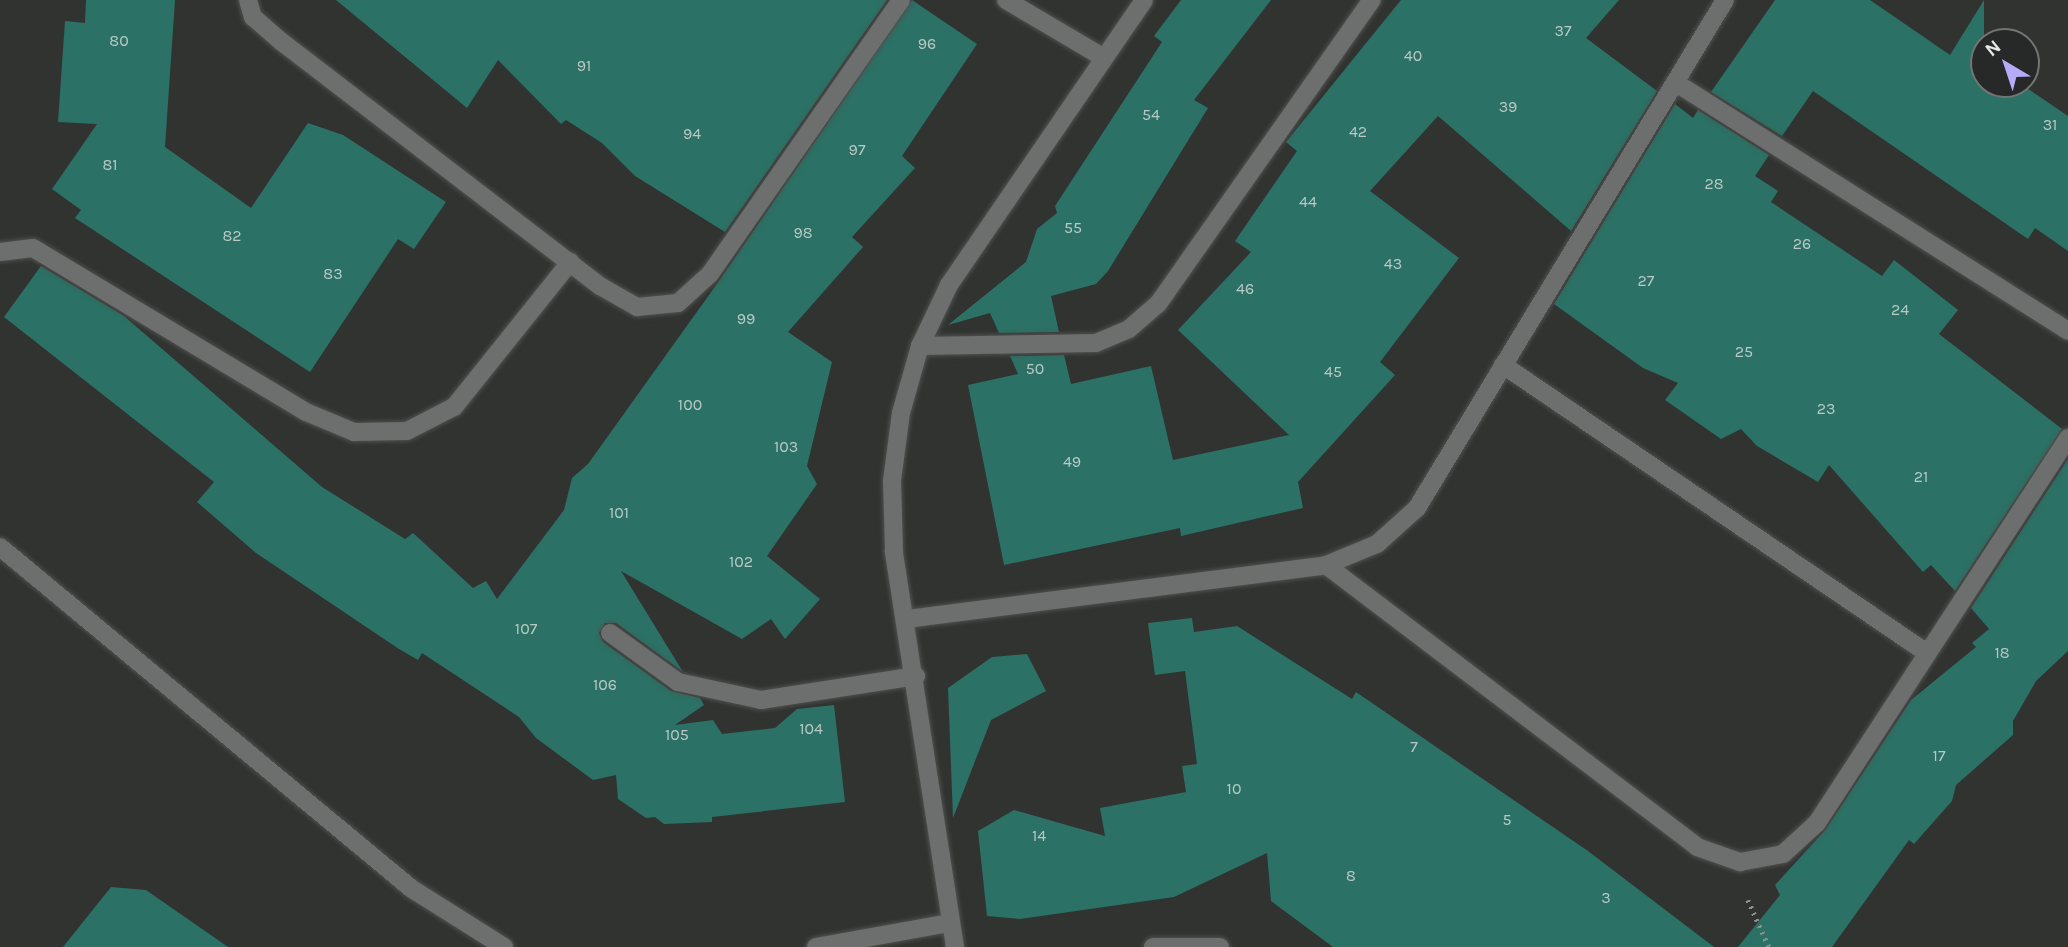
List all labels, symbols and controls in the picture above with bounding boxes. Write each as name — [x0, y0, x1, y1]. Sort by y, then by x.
house number: 37 — [1555, 21, 1571, 41]
north arrow — [1970, 28, 2040, 98]
house number: 80 — [109, 31, 129, 51]
house number: 96 — [918, 34, 936, 54]
text: N — [1981, 35, 2005, 61]
house number: 40 — [1404, 46, 1422, 66]
house number: 91 — [577, 56, 591, 76]
house number: 39 — [1499, 97, 1517, 117]
house number: 54 — [1142, 105, 1160, 125]
house number: 31 — [2043, 115, 2057, 135]
house number: 42 — [1349, 122, 1367, 142]
house number: 94 — [683, 124, 701, 144]
house number: 97 — [849, 140, 865, 160]
house number: 81 — [102, 155, 118, 175]
house number: 28 — [1704, 174, 1724, 194]
house number: 44 — [1299, 192, 1317, 212]
house number: 55 — [1064, 218, 1082, 238]
house number: 98 — [793, 223, 813, 243]
house number: 82 — [222, 226, 242, 246]
house number: 26 — [1793, 234, 1811, 254]
house number: 43 — [1384, 254, 1402, 274]
house number: 83 — [323, 264, 343, 284]
house number: 27 — [1638, 271, 1654, 291]
house number: 46 — [1236, 279, 1254, 299]
house number: 24 — [1891, 300, 1909, 320]
house number: 99 — [737, 309, 755, 329]
house number: 25 — [1735, 342, 1753, 362]
house number: 50 — [1026, 359, 1044, 379]
house number: 45 — [1324, 362, 1342, 382]
house number: 100 — [678, 395, 702, 415]
house number: 23 — [1817, 399, 1835, 419]
house number: 103 — [774, 437, 798, 457]
house number: 49 — [1063, 452, 1081, 472]
house number: 21 — [1914, 467, 1928, 487]
house number: 101 — [609, 503, 629, 523]
house number: 102 — [729, 552, 753, 572]
house number: 107 — [515, 619, 537, 639]
house number: 18 — [1994, 643, 2010, 663]
house number: 106 — [593, 675, 617, 695]
house number: 104 — [799, 719, 823, 739]
house number: 105 — [665, 725, 689, 745]
house number: 7 — [1410, 737, 1418, 757]
house number: 17 — [1933, 746, 1945, 766]
house number: 10 — [1227, 779, 1241, 799]
house number: 5 — [1502, 810, 1512, 830]
house number: 14 — [1032, 826, 1046, 846]
house number: 8 — [1346, 866, 1356, 886]
house number: 3 — [1601, 888, 1611, 908]

